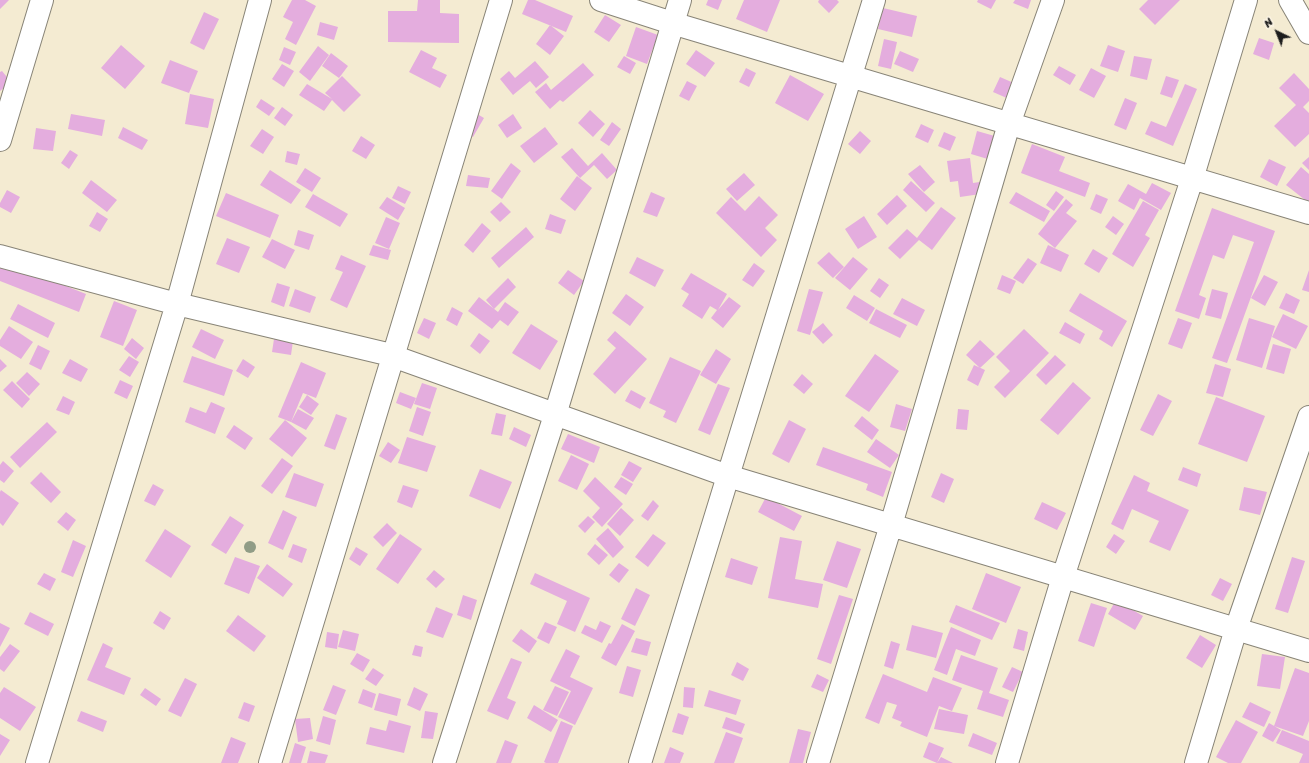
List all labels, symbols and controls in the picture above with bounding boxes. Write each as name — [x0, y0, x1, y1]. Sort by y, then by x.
north arrow — [1257, 12, 1297, 52]
text: N — [1259, 13, 1278, 32]

